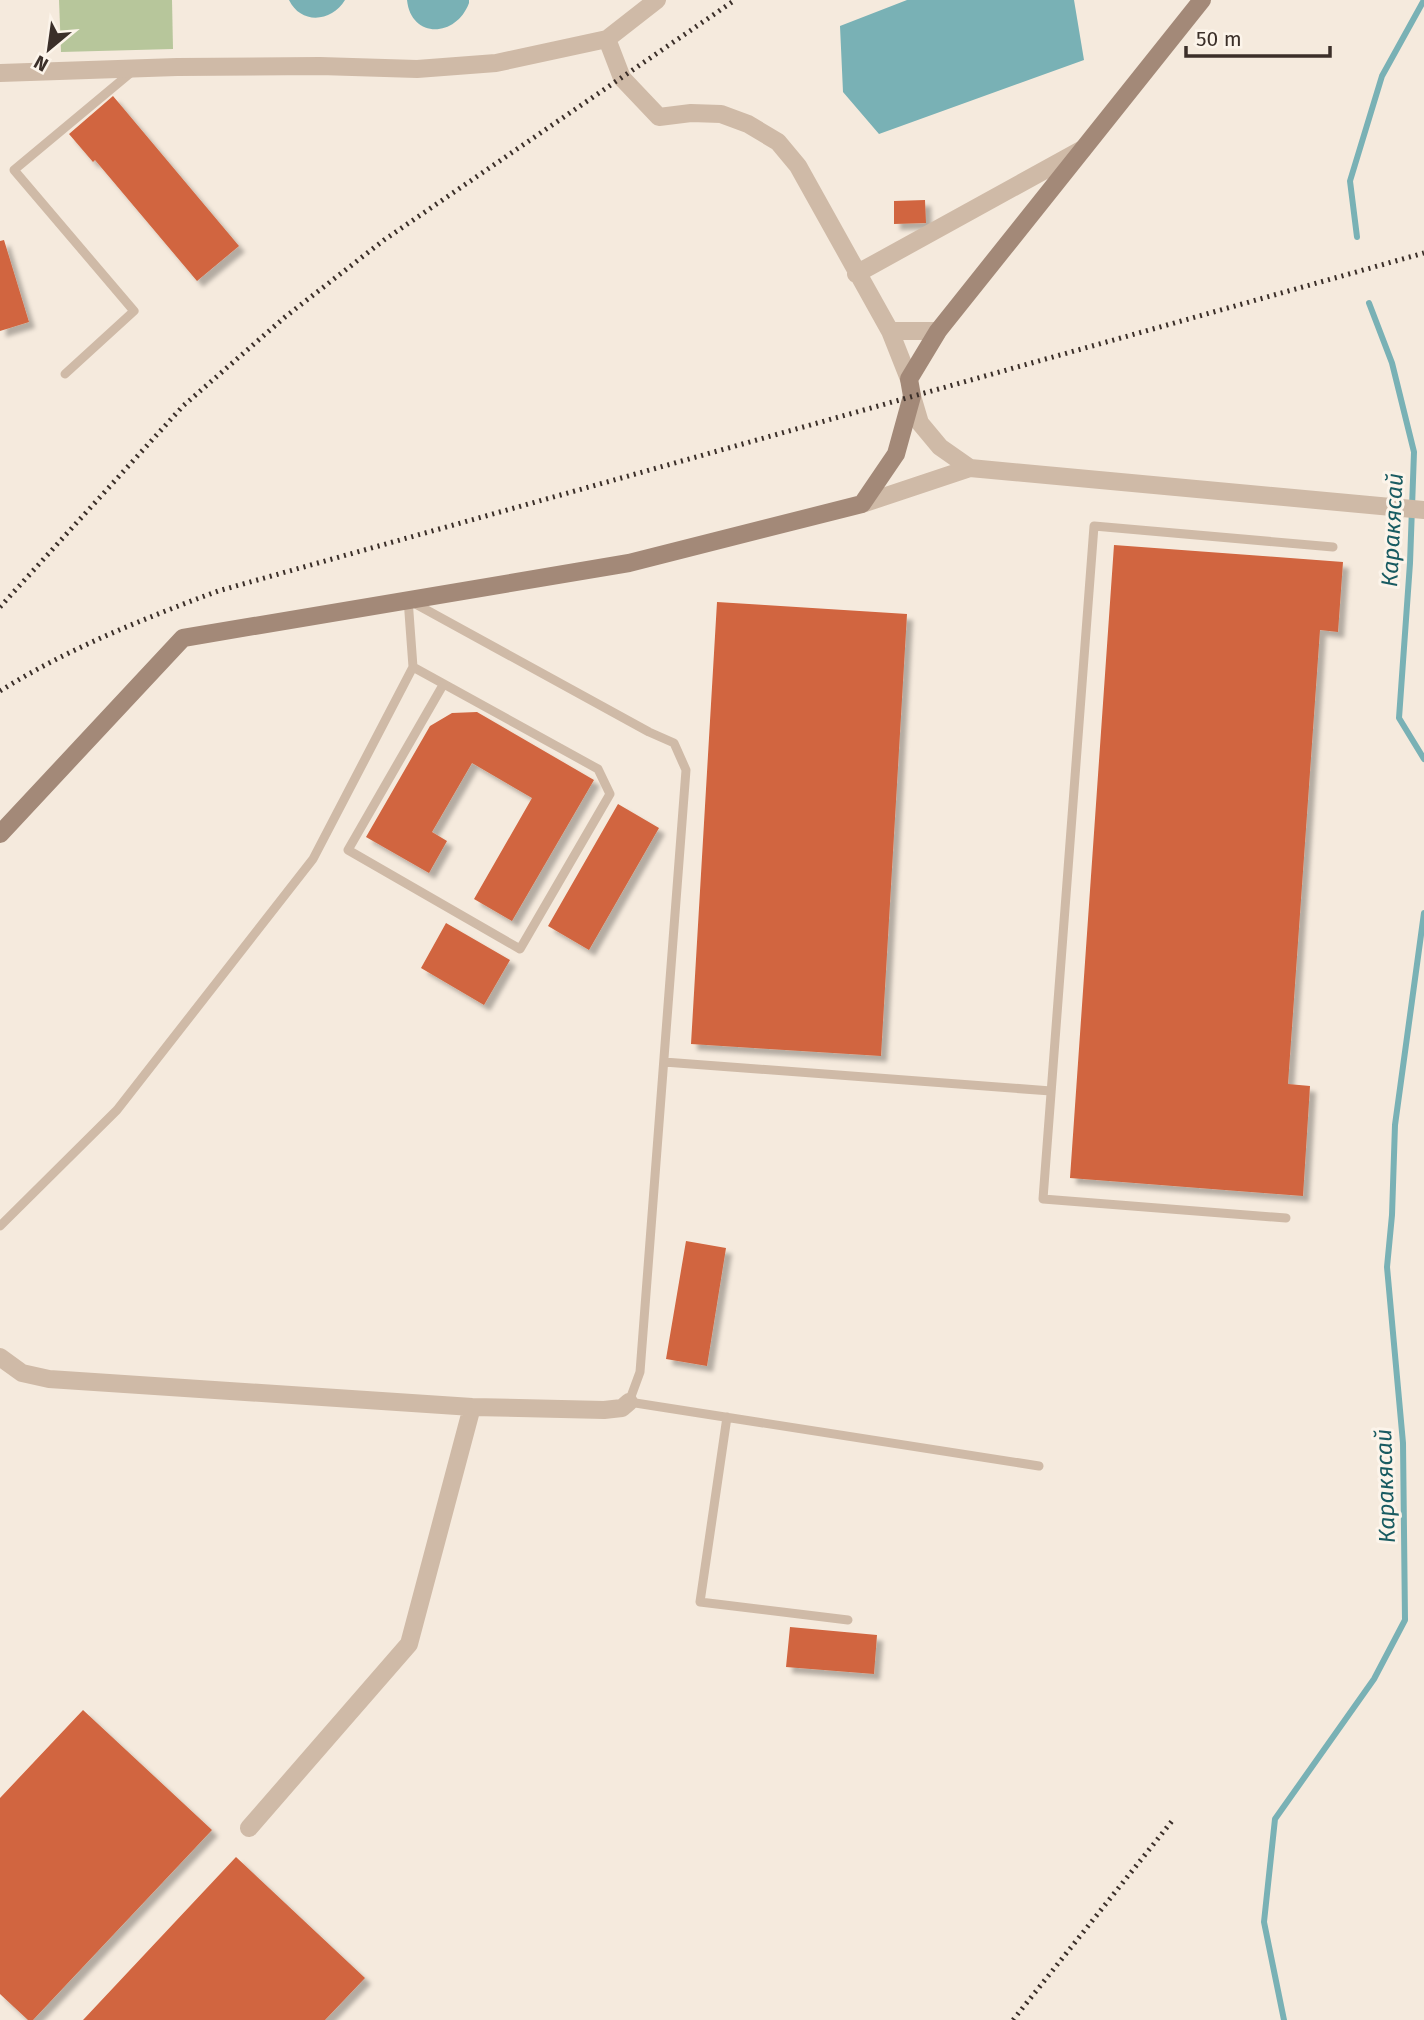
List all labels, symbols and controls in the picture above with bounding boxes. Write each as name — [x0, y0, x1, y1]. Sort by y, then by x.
north arrow — [14, 14, 84, 84]
scale bar — [1186, 14, 1330, 58]
text: 50 m — [1196, 26, 1242, 52]
text: N — [30, 50, 52, 77]
water label: Каракясай — [1375, 472, 1409, 588]
water label: Каракясай — [1369, 1428, 1401, 1544]

